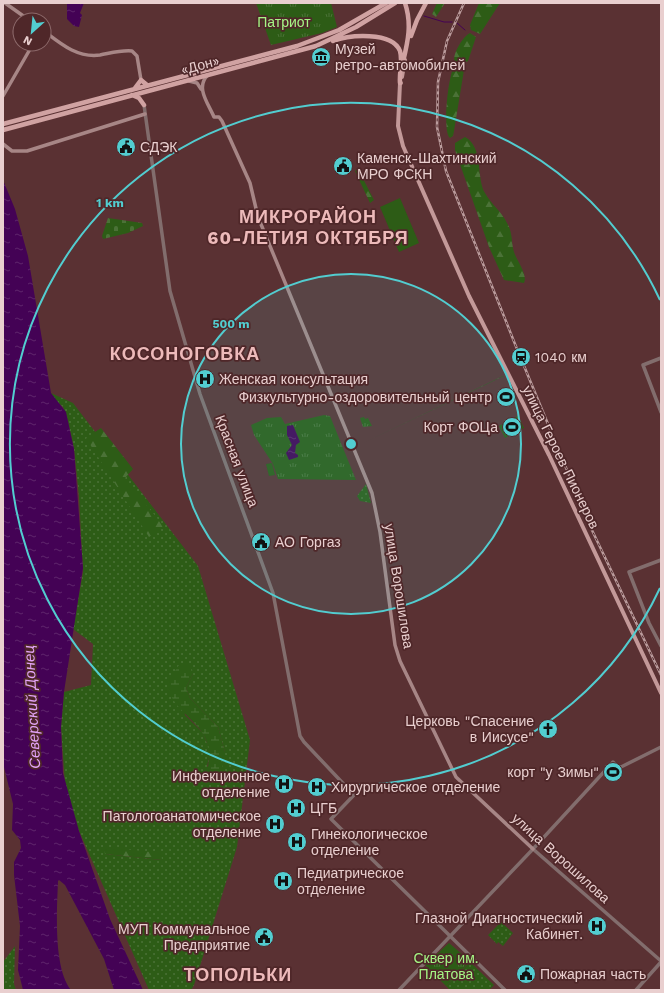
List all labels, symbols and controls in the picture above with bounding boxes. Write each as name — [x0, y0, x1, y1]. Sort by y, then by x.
north arrow — [12, 12, 52, 52]
park label: Патриот — [257, 14, 311, 30]
text: N — [21, 33, 34, 48]
place label: Музей ретро-автомобилей — [335, 41, 465, 73]
museum icon: Музей ретро-автомобилей — [310, 46, 332, 68]
street label: «Дон» — [179, 52, 221, 78]
public building icon: СДЭК — [115, 136, 137, 158]
place label: СДЭК — [140, 139, 178, 155]
place label: Каменск-Шахтинский МРО ФСКН — [357, 150, 497, 182]
public building icon: Каменск-Шахтинский МРО ФСКН — [332, 155, 354, 177]
text: 1 km — [96, 196, 124, 210]
district label: МИКРОРАЙОН 60-ЛЕТИЯ ОКТЯБРЯ — [207, 206, 409, 248]
text: 500 m — [212, 317, 250, 331]
district label: КОСОНОГОВКА — [110, 343, 260, 364]
station icon: 1040 км — [510, 346, 532, 368]
place label: 1040 км — [535, 349, 587, 365]
hospital icon: Женская консультация — [194, 368, 216, 390]
place label: Женская консультация — [219, 371, 368, 387]
street label: улица Героев Пионеров — [519, 383, 603, 531]
sports icon: Физкультурно-оздоровительный центр — [495, 386, 517, 408]
place label: Физкультурно-оздоровительный центр — [238, 389, 492, 405]
street label: Красная улица — [212, 413, 262, 509]
sports icon: Корт ФОЦа — [501, 416, 523, 438]
place label: Корт ФОЦа — [423, 419, 498, 435]
centre of rings — [344, 437, 358, 451]
street label: улица Ворошилова — [381, 522, 417, 650]
public building icon: АО Горгаз — [250, 531, 272, 553]
place label: АО Горгаз — [275, 534, 341, 550]
water label: Северский Донец — [20, 644, 44, 769]
place label: Церковь "Спасение в Иисусе" — [405, 713, 534, 745]
church icon: Церковь "Спасение в Иисусе" — [537, 718, 559, 740]
sports icon: корт "у Зимы" — [602, 761, 624, 783]
place label: корт "у Зимы" — [507, 764, 599, 780]
place label: Инфекционное отделение — [172, 768, 270, 800]
hospital icon: Инфекционное отделение — [273, 773, 295, 795]
hospital icon: Хирургическое отделение — [306, 776, 328, 798]
place label: Хирургическое отделение — [331, 779, 500, 795]
hospital icon: ЦГБ — [285, 797, 307, 819]
place label: ЦГБ — [310, 800, 337, 816]
place label: Патологоанатомическое отделение — [103, 808, 261, 840]
street label: улица Ворошилова — [509, 810, 613, 906]
hospital icon: Патологоанатомическое отделение — [264, 813, 286, 835]
place label: Гинекологическое отделение — [311, 826, 428, 858]
hospital icon: Гинекологическое отделение — [286, 831, 308, 853]
place label: Педиатрическое отделение — [297, 865, 404, 897]
hospital icon: Педиатрическое отделение — [272, 870, 294, 892]
place label: Глазной Диагностический Кабинет. — [415, 910, 583, 942]
hospital icon: Глазной Диагностический Кабинет. — [586, 915, 608, 937]
place label: МУП Коммунальное Предприятие — [118, 921, 250, 953]
public building icon: МУП Коммунальное Предприятие — [253, 926, 275, 948]
park label: Сквер им. Платова — [413, 950, 479, 982]
public building icon: Пожарная часть — [515, 963, 537, 985]
district label: ТОПОЛЬКИ — [184, 964, 292, 985]
place label: Пожарная часть — [540, 966, 646, 982]

